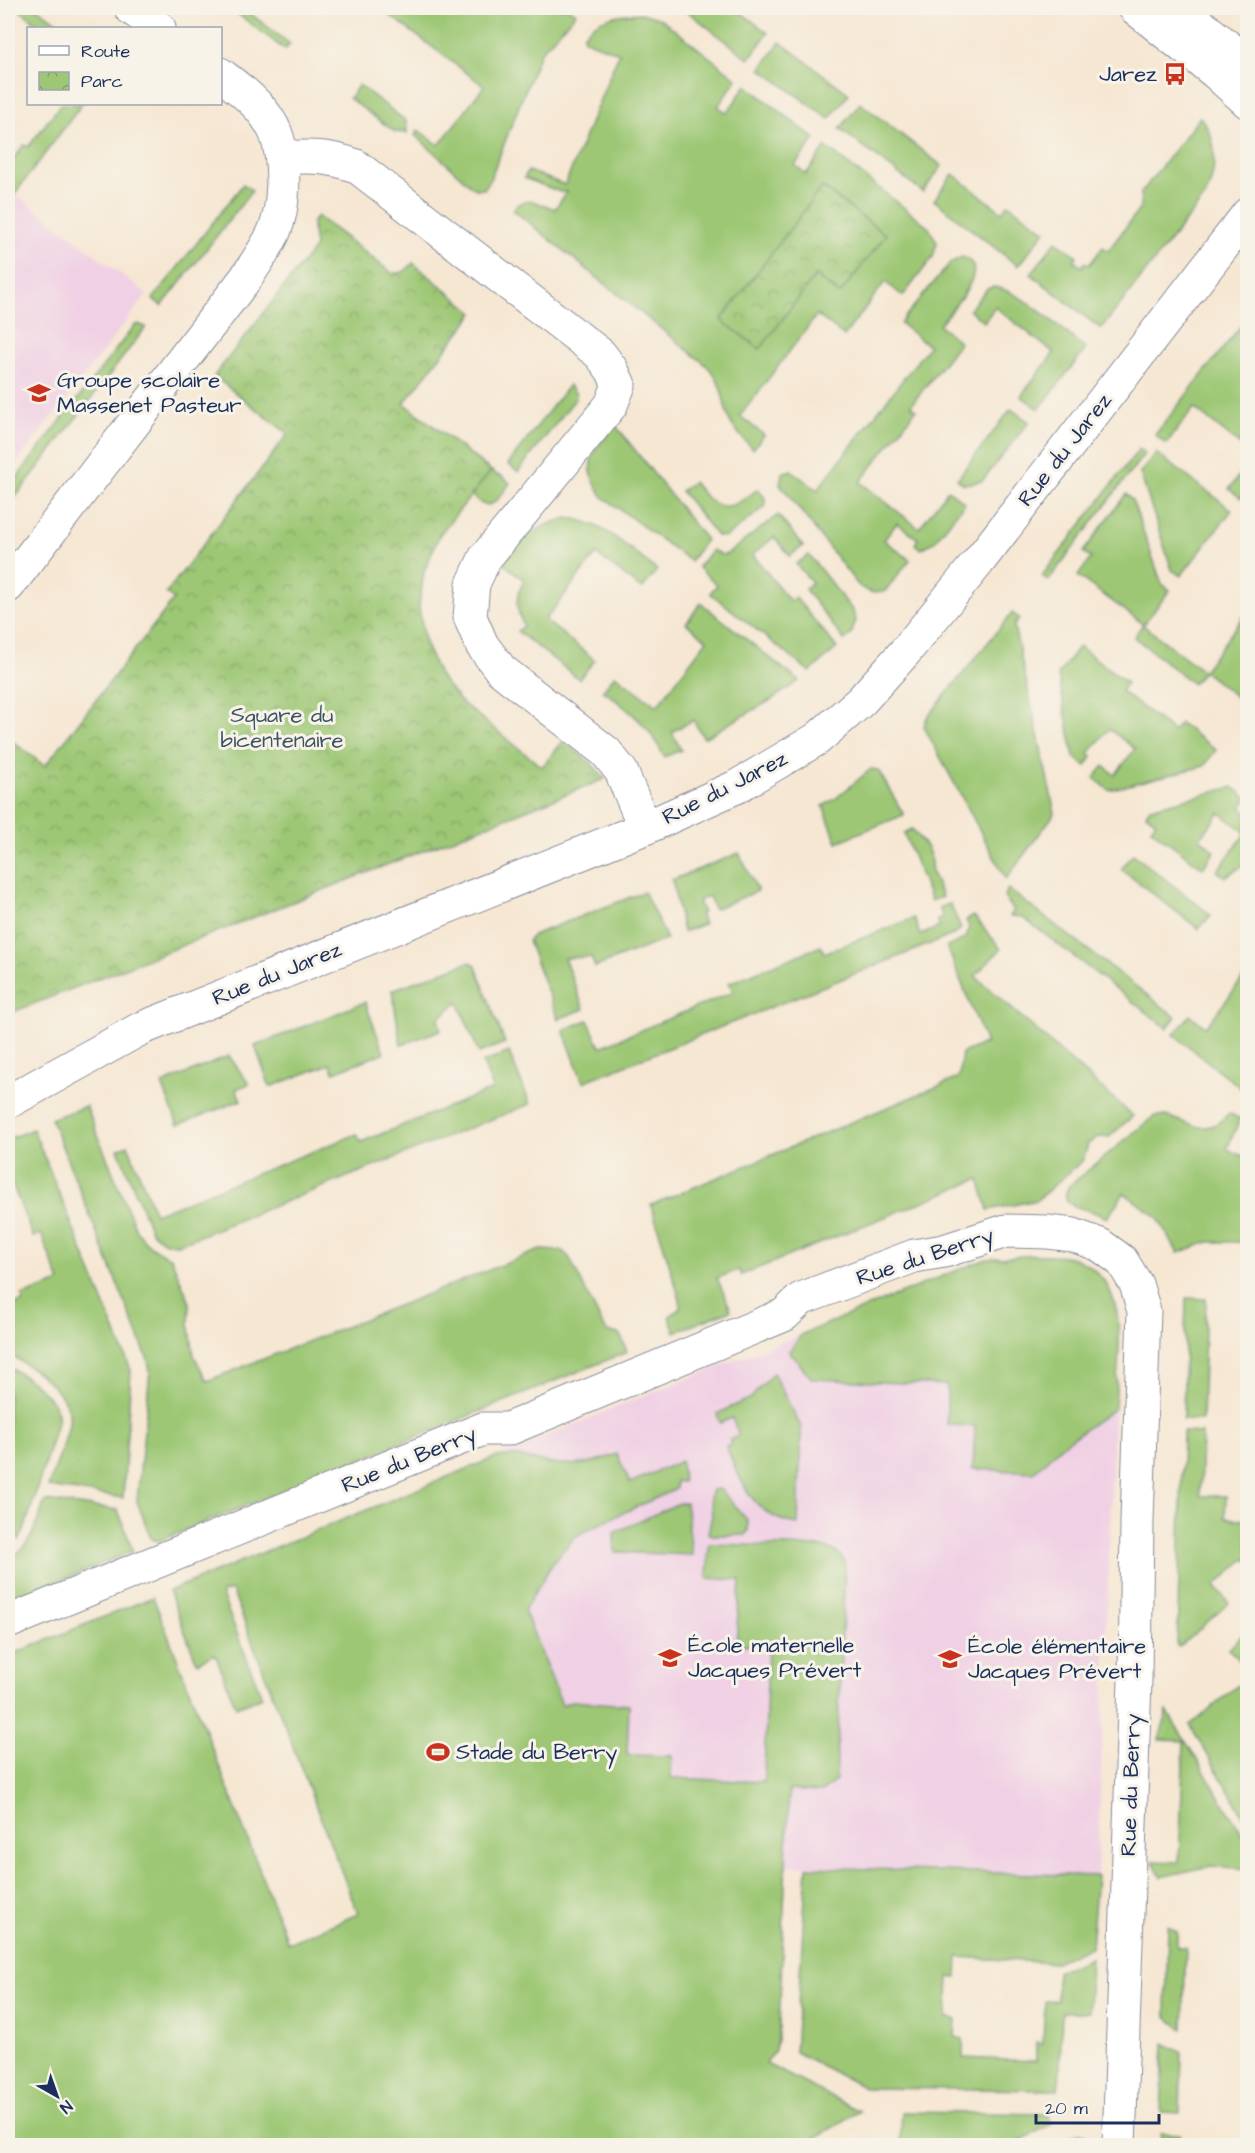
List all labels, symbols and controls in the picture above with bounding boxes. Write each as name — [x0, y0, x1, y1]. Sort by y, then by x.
legend — [27, 27, 222, 105]
text: Route — [81, 39, 130, 64]
place label: Jarez — [1099, 59, 1157, 90]
bus stop icon: Jarez — [1162, 61, 1188, 87]
text: Parc — [81, 69, 123, 94]
place label: Groupe scolaire Massenet Pasteur — [57, 365, 241, 421]
school or university icon: Groupe scolaire Massenet Pasteur — [26, 380, 52, 406]
street label: Rue du Jarez — [1011, 387, 1119, 513]
park label: Square du bicentenaire — [221, 700, 344, 756]
street label: Rue du Jarez — [657, 743, 793, 833]
street label: Rue du Jarez — [208, 934, 346, 1014]
street label: Rue du Berry — [852, 1220, 998, 1295]
street label: Rue du Berry — [337, 1419, 481, 1502]
place label: École maternelle Jacques Prévert — [688, 1630, 862, 1686]
place label: École élémentaire Jacques Prévert — [968, 1631, 1146, 1687]
school or university icon: École maternelle Jacques Prévert — [657, 1645, 683, 1671]
school or university icon: École élémentaire Jacques Prévert — [937, 1646, 963, 1672]
street label: Rue du Berry — [1113, 1713, 1150, 1857]
place label: Stade du Berry — [456, 1737, 617, 1769]
sports icon: Stade du Berry — [425, 1739, 451, 1765]
north arrow — [27, 2066, 87, 2126]
scale bar — [1036, 2087, 1159, 2125]
text: N — [55, 2095, 77, 2118]
text: 20 m — [1045, 2096, 1088, 2121]

